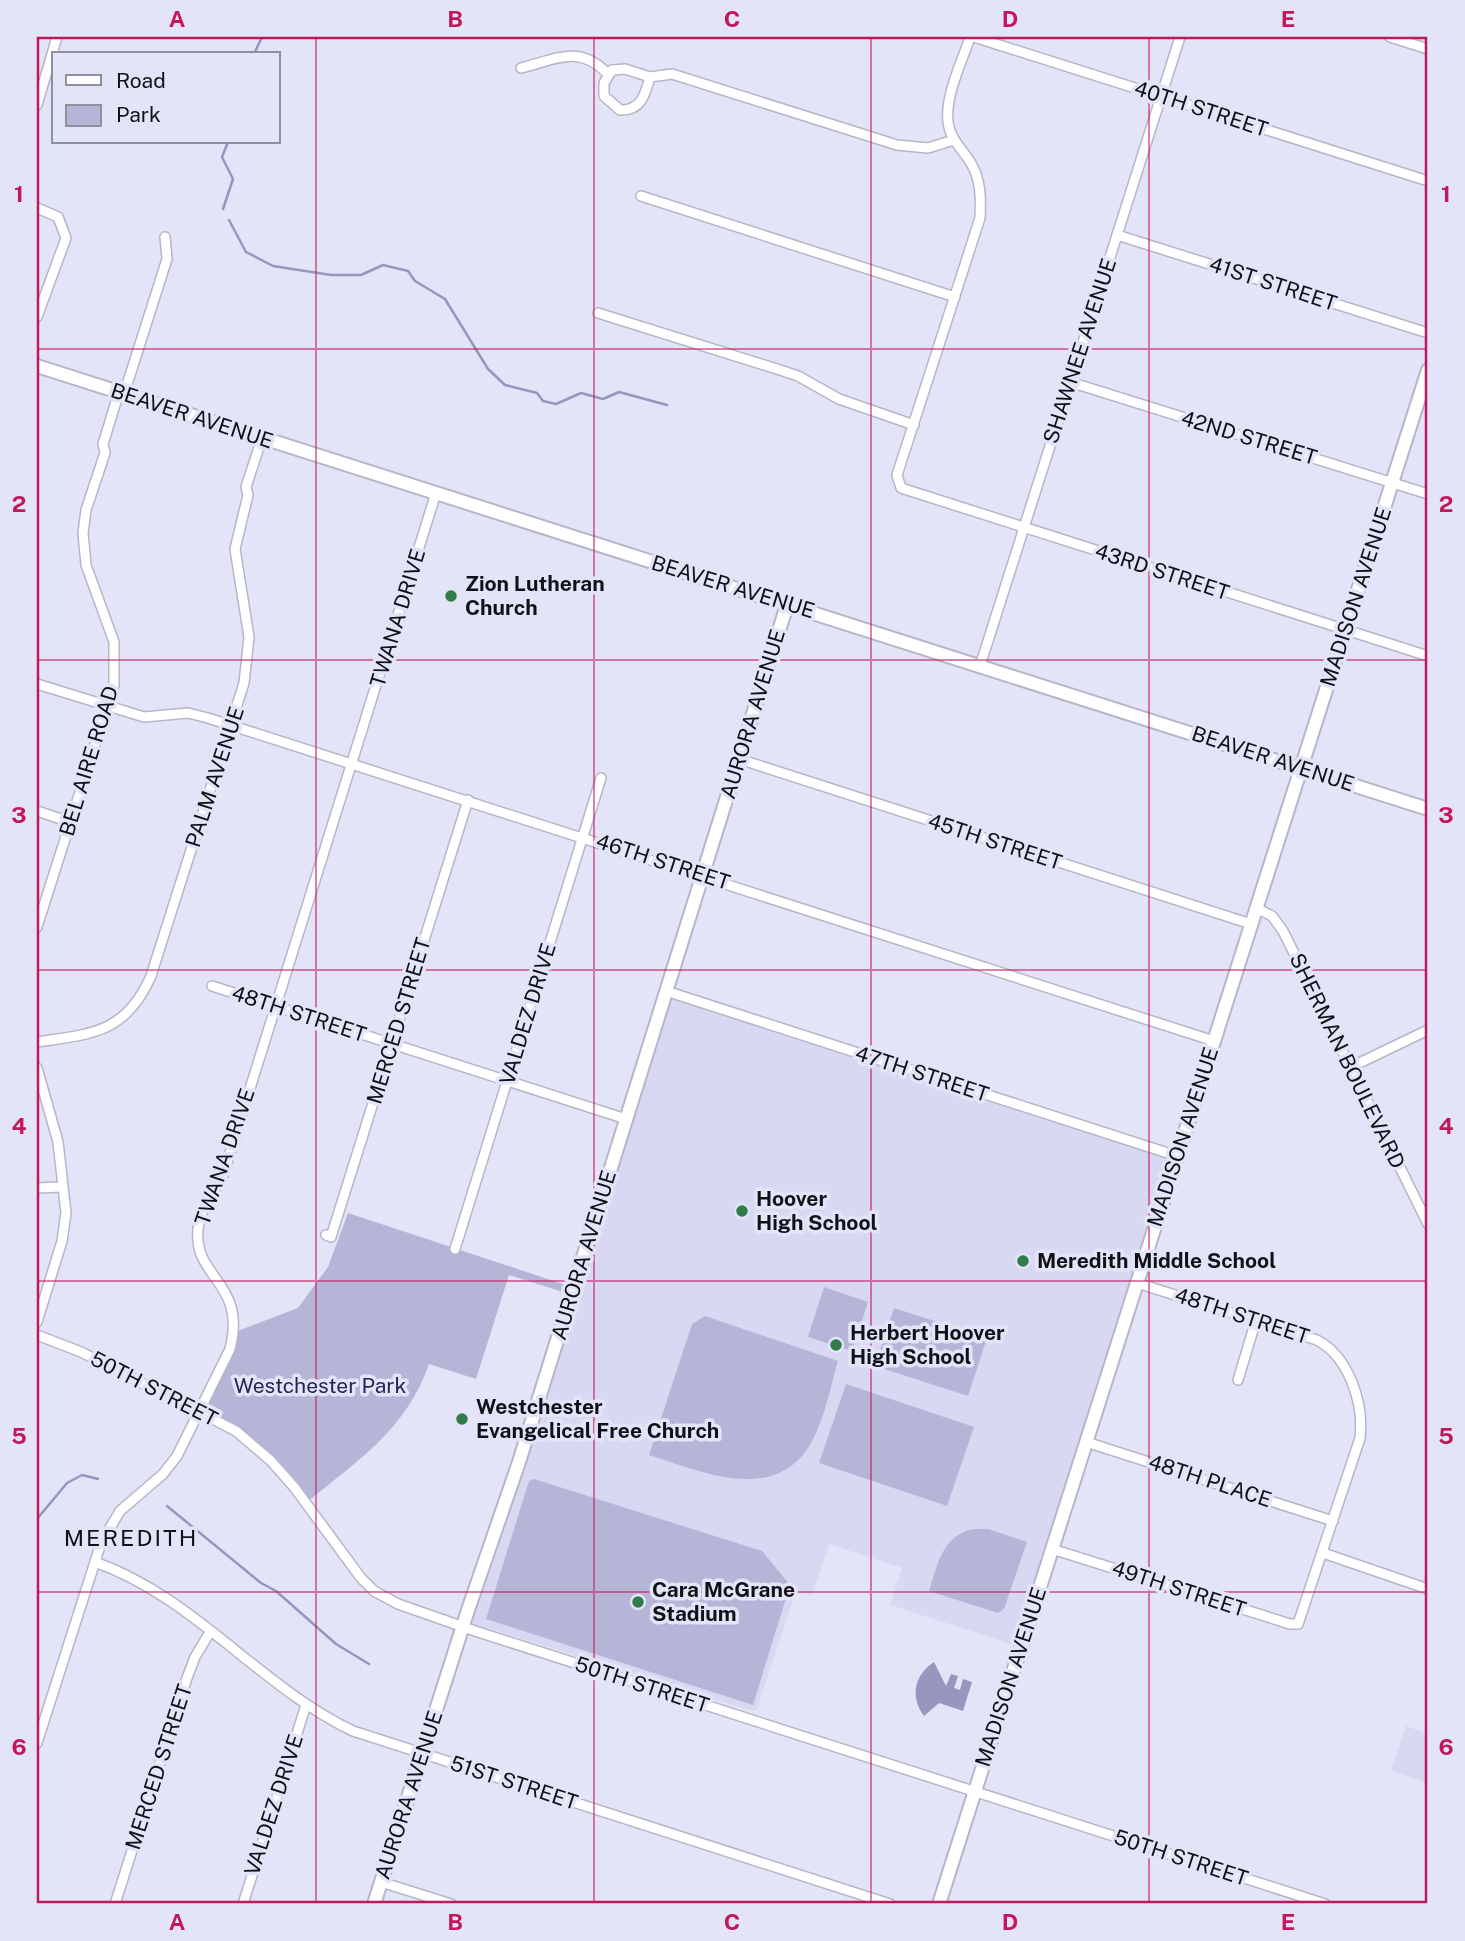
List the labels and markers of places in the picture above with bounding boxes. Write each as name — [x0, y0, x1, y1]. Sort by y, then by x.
place label: Zion Lutheran Church — [465, 571, 605, 620]
marker: Zion Lutheran Church — [443, 588, 459, 604]
place label: Hoover High School — [756, 1186, 878, 1235]
marker: Hoover High School — [734, 1203, 750, 1219]
place label: Meredith Middle School — [1037, 1248, 1276, 1273]
marker: Meredith Middle School — [1015, 1253, 1031, 1269]
place label: Herbert Hoover High School — [850, 1320, 1005, 1369]
marker: Herbert Hoover High School — [828, 1337, 844, 1353]
place label: Westchester Evangelical Free Church — [476, 1394, 719, 1443]
marker: Westchester Evangelical Free Church — [454, 1411, 470, 1427]
place label: Cara McGrane Stadium — [652, 1577, 795, 1626]
marker: Cara McGrane Stadium — [630, 1594, 646, 1610]

